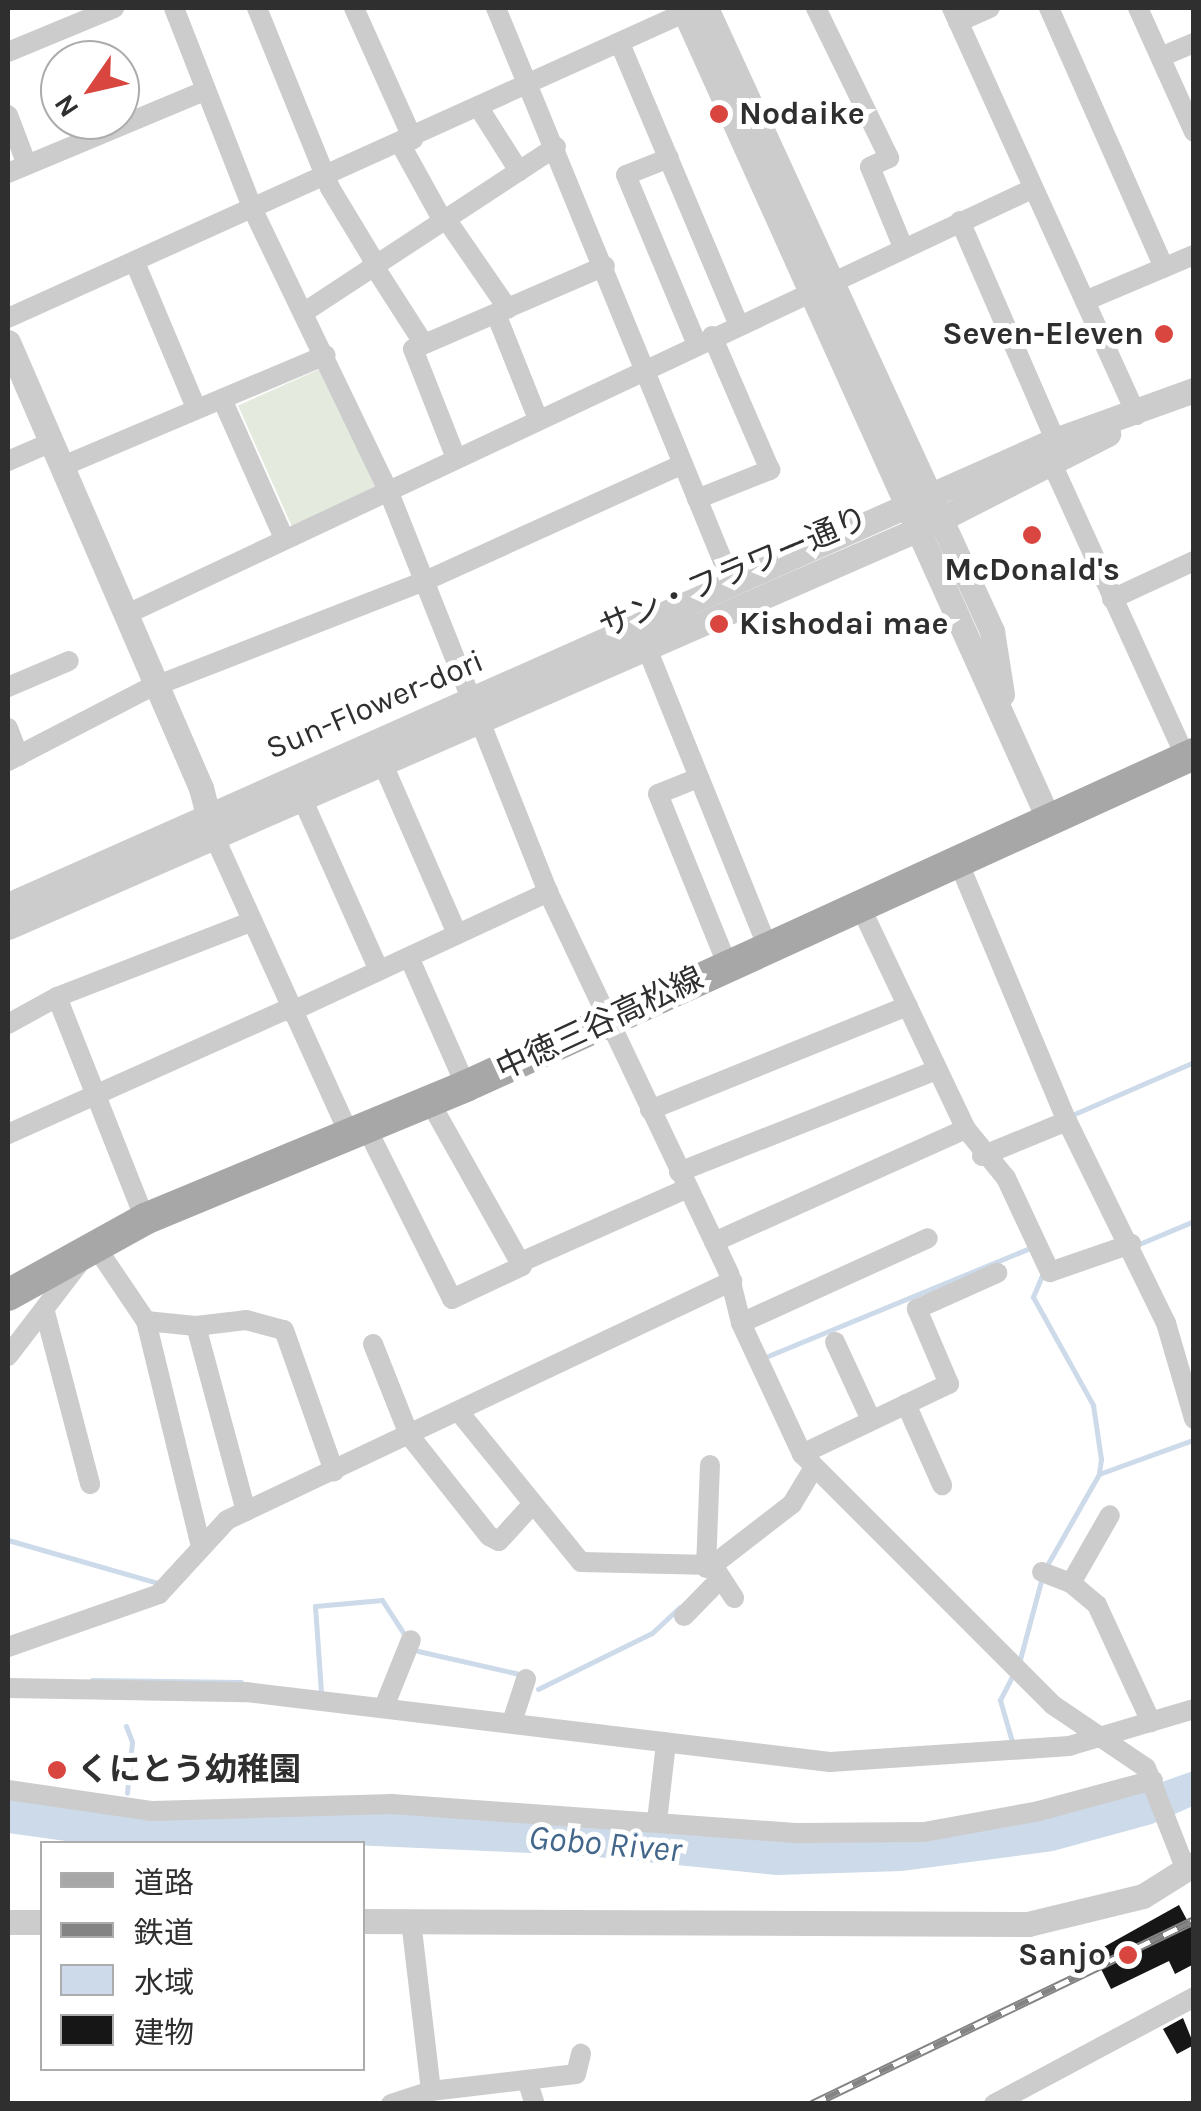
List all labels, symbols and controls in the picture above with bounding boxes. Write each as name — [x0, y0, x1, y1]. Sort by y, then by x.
north arrow — [40, 40, 140, 140]
text: N — [47, 88, 86, 123]
place label: Nodaike — [739, 95, 865, 133]
marker: Nodaike — [708, 103, 730, 125]
place label: Seven-Eleven — [942, 315, 1144, 353]
marker: Seven-Eleven — [1153, 323, 1175, 345]
street label: サン・フラワー通り — [594, 499, 874, 647]
marker: McDonald's — [1021, 524, 1043, 546]
place label: McDonald's — [944, 551, 1120, 589]
place label: Kishodai mae — [739, 605, 948, 643]
marker: Kishodai mae — [708, 613, 730, 635]
street label: Sun-Flower-dori — [261, 642, 489, 768]
street label: 中徳三谷高松線 — [490, 959, 710, 1089]
place label: くにとう幼稚園 — [77, 1751, 301, 1789]
marker: くにとう幼稚園 — [46, 1759, 68, 1781]
water label: Gobo River — [527, 1816, 683, 1872]
legend — [40, 1841, 365, 2071]
text: 道路 — [134, 1865, 194, 1901]
text: 鉄道 — [134, 1915, 194, 1951]
place label: Sanjo — [1018, 1936, 1106, 1974]
marker: Sanjo — [1115, 1942, 1141, 1968]
text: 水域 — [134, 1965, 194, 2001]
text: 建物 — [134, 2015, 194, 2051]

